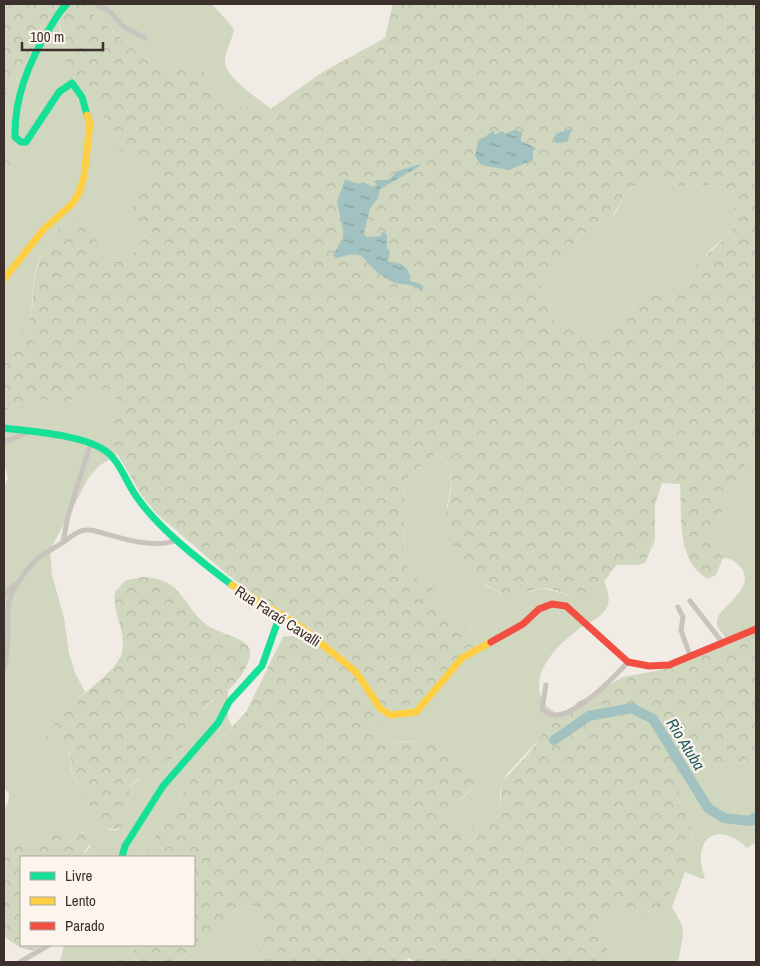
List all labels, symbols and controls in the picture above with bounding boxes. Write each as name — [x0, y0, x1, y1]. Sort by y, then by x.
scale bar — [22, 20, 104, 52]
text: 100 m — [30, 26, 64, 47]
street label: Rua Faraó Cavalli — [231, 580, 325, 652]
water label: Rio Atuba — [661, 714, 711, 774]
legend — [20, 856, 195, 946]
text: Livre — [65, 865, 93, 886]
text: Lento — [65, 890, 96, 911]
text: Parado — [65, 915, 105, 936]

